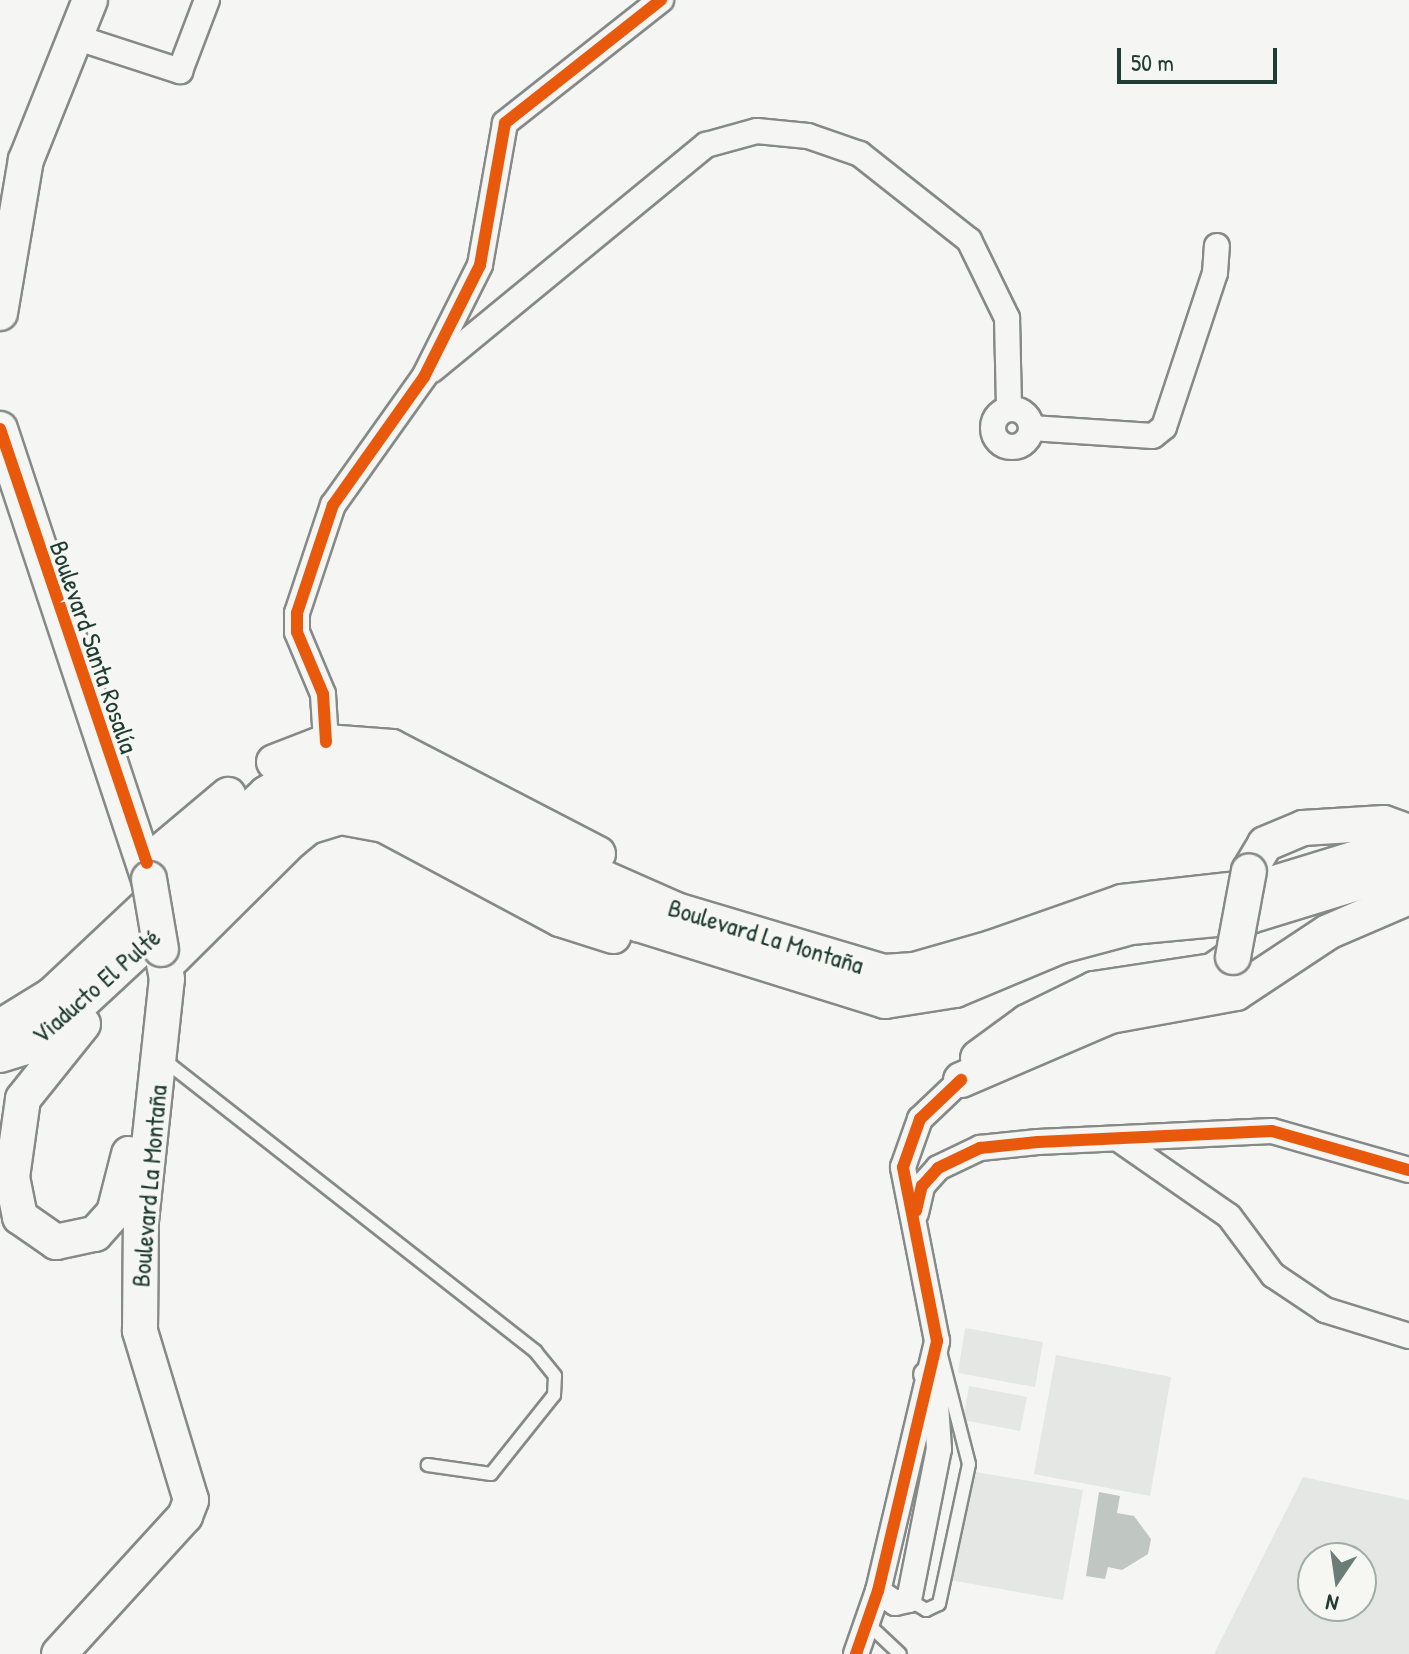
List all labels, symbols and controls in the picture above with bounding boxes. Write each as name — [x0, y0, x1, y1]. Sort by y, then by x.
scale bar — [1121, 32, 1281, 82]
text: 50 m — [1131, 46, 1174, 78]
street label: Boulevard Santa Rosalía — [43, 537, 145, 757]
street label: Boulevard La Montaña — [665, 891, 867, 981]
street label: Viaducto El Pulté — [25, 922, 167, 1050]
street label: Boulevard La Montaña — [125, 1084, 173, 1288]
north arrow — [1297, 1542, 1377, 1622]
text: N — [1323, 1588, 1341, 1619]

